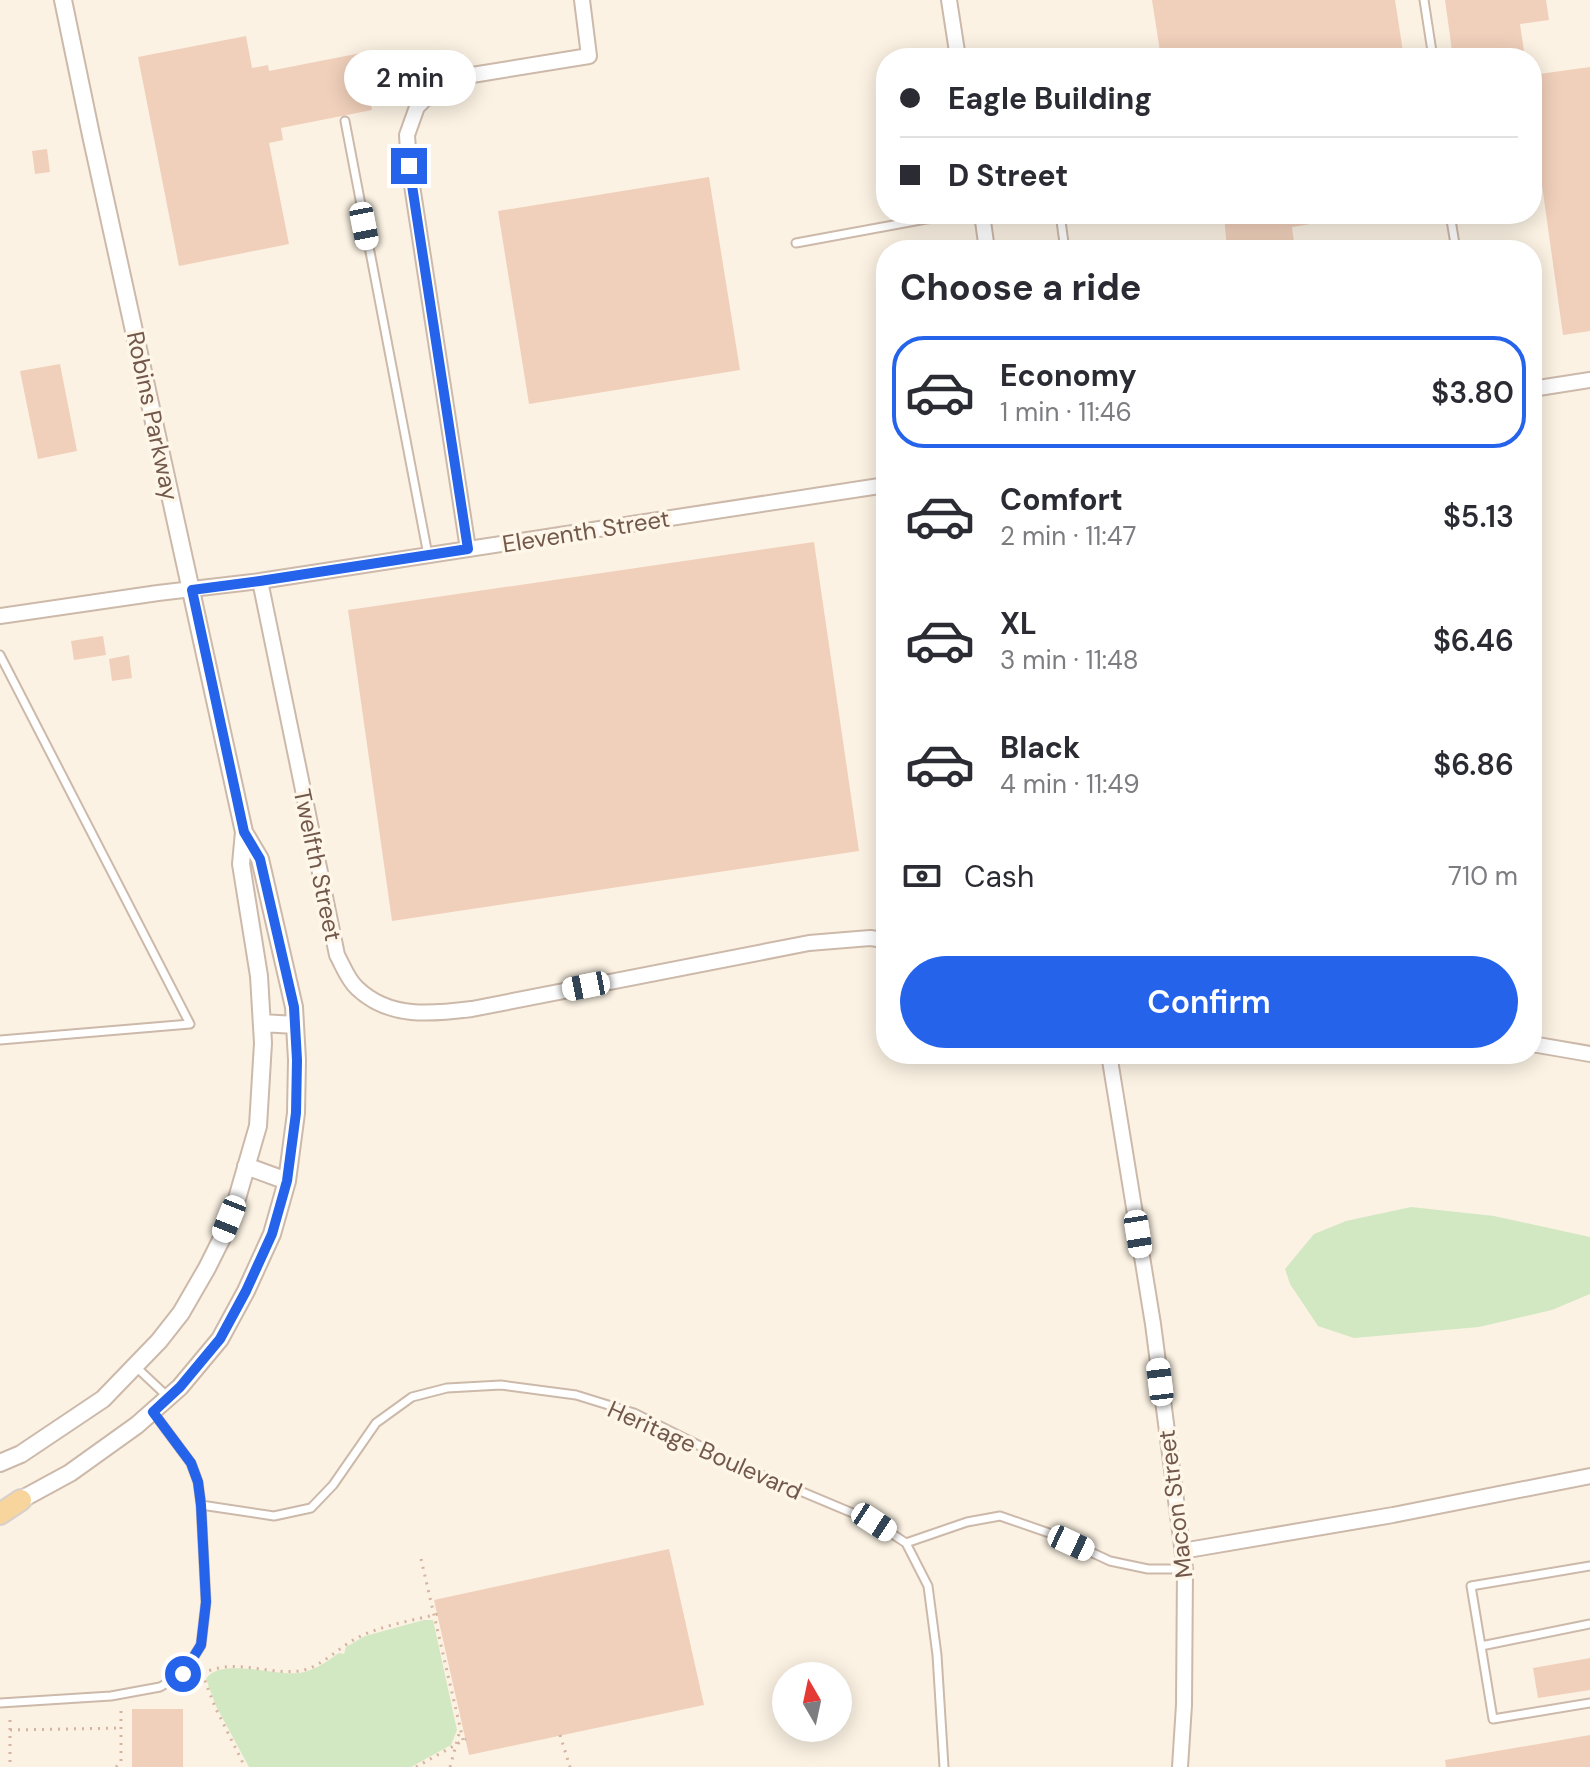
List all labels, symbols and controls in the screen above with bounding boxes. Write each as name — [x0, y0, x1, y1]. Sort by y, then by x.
callout: 2 min — [343, 50, 475, 106]
text: 2 min — [376, 61, 444, 95]
text: Eagle Building — [948, 79, 1152, 118]
route end — [391, 148, 427, 184]
text: D Street — [948, 156, 1068, 195]
car — [348, 200, 380, 252]
text: Choose a ride — [900, 264, 1141, 311]
street label: Robins Parkway — [120, 329, 186, 503]
icon: car — [904, 356, 976, 428]
text: Economy — [1000, 356, 1137, 395]
text: $3.80 — [1431, 373, 1514, 412]
text: 1 min · 11:46 — [1000, 395, 1132, 429]
icon: car — [904, 480, 976, 552]
text: Comfort — [1000, 480, 1123, 519]
text: $5.13 — [1443, 497, 1514, 536]
street label: Eleventh Street — [500, 502, 672, 560]
text: 2 min · 11:47 — [1000, 519, 1136, 553]
icon: car — [904, 604, 976, 676]
text: XL — [1000, 604, 1037, 643]
text: $6.46 — [1433, 621, 1514, 660]
text: 3 min · 11:48 — [1000, 643, 1139, 677]
icon: car — [904, 728, 976, 800]
text: Black — [1000, 728, 1080, 767]
text: $6.86 — [1433, 745, 1514, 784]
text: 4 min · 11:49 — [1000, 767, 1140, 801]
street label: Twelfth Street — [287, 786, 349, 944]
icon: cash — [900, 854, 944, 898]
text: Cash — [964, 857, 1034, 896]
text: 710 m — [1448, 859, 1518, 893]
button: Confirm — [900, 956, 1518, 1048]
car — [560, 970, 612, 1002]
car — [209, 1192, 249, 1246]
car — [1122, 1208, 1154, 1260]
car — [1145, 1357, 1175, 1407]
street label: Heritage Boulevard — [603, 1393, 807, 1507]
street label: Macon Street — [1151, 1428, 1199, 1580]
car — [847, 1499, 901, 1545]
car — [1044, 1522, 1098, 1564]
route start — [165, 1656, 201, 1692]
north arrow — [772, 1662, 852, 1742]
map controls — [772, 1662, 852, 1742]

